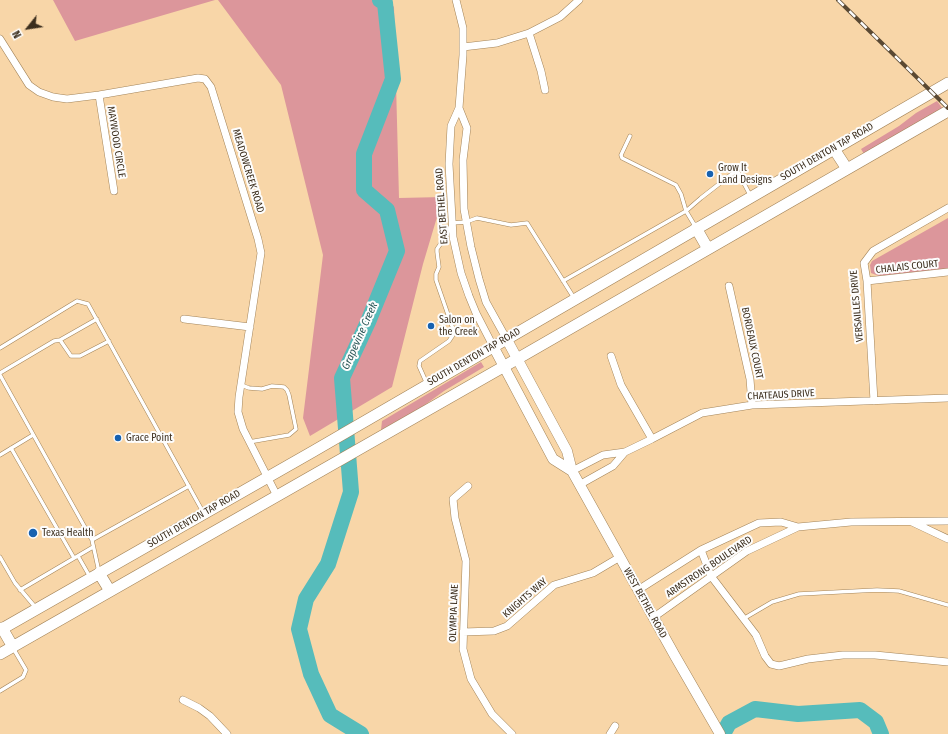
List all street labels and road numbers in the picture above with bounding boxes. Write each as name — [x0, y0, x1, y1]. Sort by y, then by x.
street label: MAYWOOD CIRCLE — [104, 105, 128, 179]
street label: SOUTH DENTON TAP ROAD — [778, 120, 876, 184]
street label: MEADOWCREEK ROAD — [230, 128, 266, 214]
street label: EAST BETHEL ROAD — [433, 167, 451, 245]
street label: CHALAIS COURT — [875, 258, 939, 276]
street label: VERSAILLES DRIVE — [848, 269, 866, 343]
street label: BORDEAUX COURT — [739, 306, 765, 380]
street label: SOUTH DENTON TAP ROAD — [425, 325, 523, 389]
street label: CHATEAUS DRIVE — [747, 387, 815, 403]
street label: SOUTH DENTON TAP ROAD — [145, 487, 243, 551]
street label: ARMSTRONG BOULEVARD — [664, 534, 754, 600]
street label: WEST BETHEL ROAD — [621, 566, 669, 640]
street label: KNIGHTS WAY — [500, 576, 550, 620]
street label: OLYMPIA LANE — [447, 584, 461, 642]

